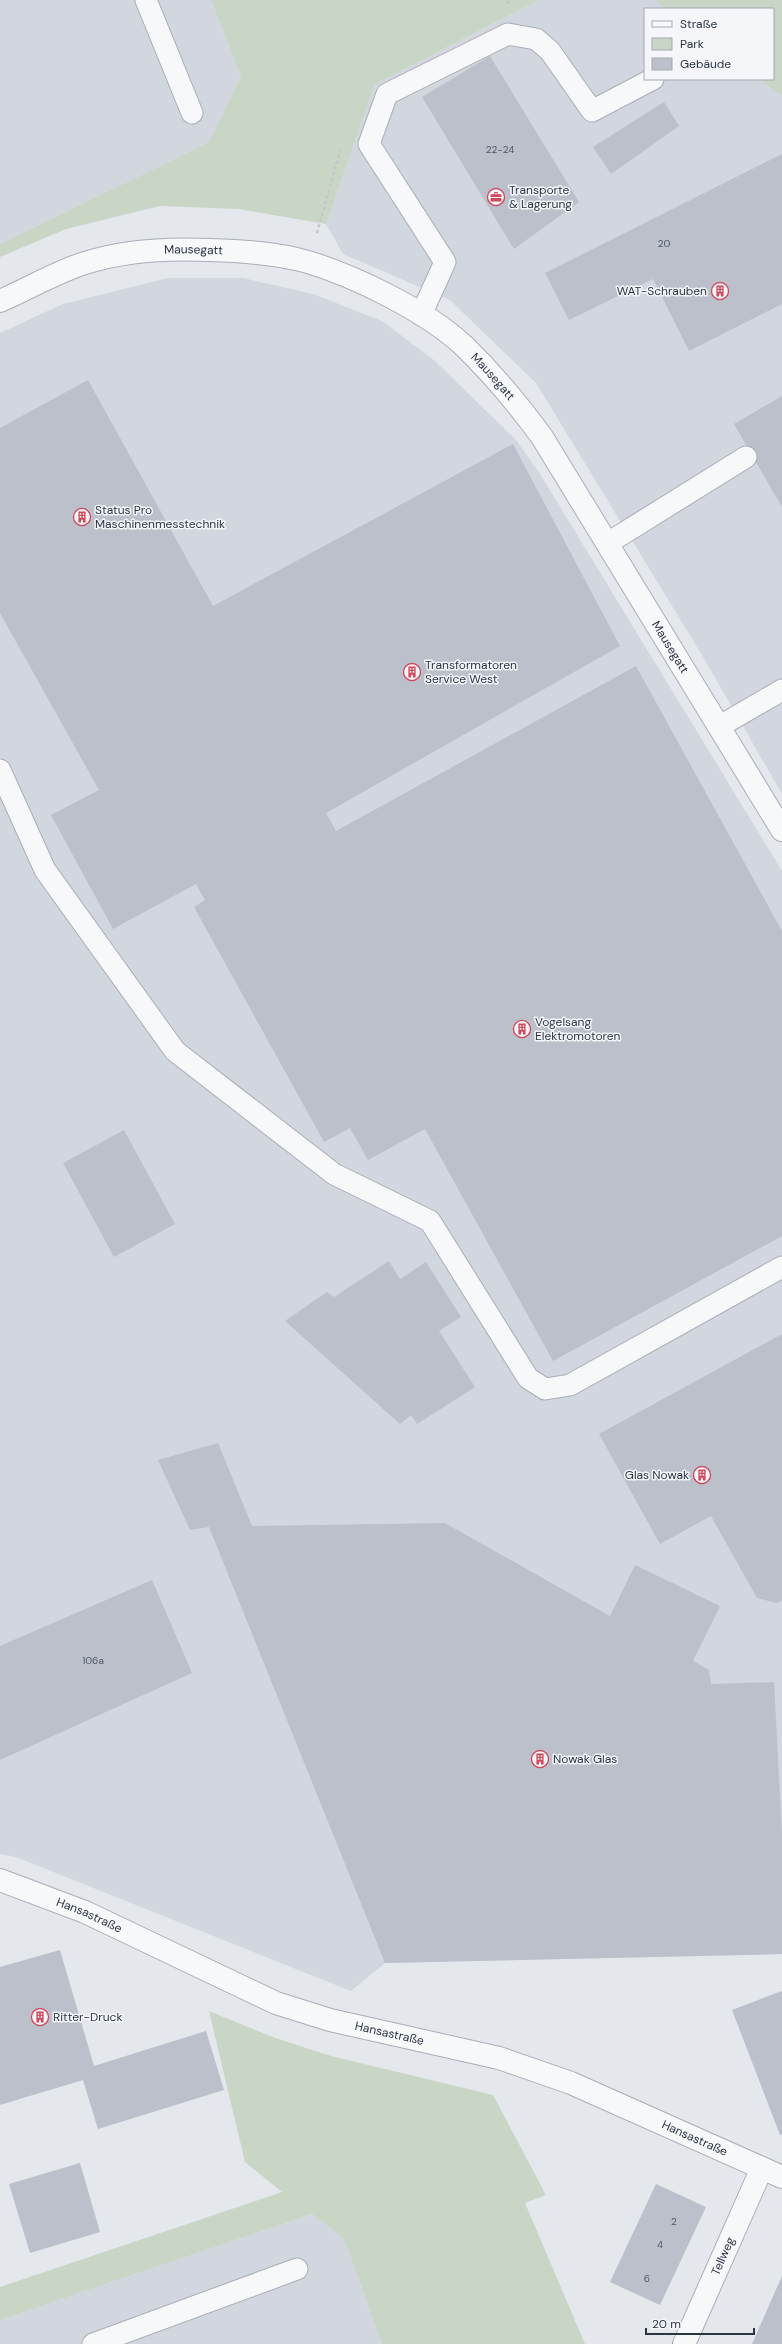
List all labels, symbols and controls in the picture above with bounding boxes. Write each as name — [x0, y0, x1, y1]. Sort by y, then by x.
legend — [644, 8, 774, 80]
text: Straße — [680, 16, 717, 32]
text: Park — [680, 36, 704, 52]
text: Gebäude — [680, 56, 731, 72]
house number: 22-24 — [486, 143, 514, 156]
place label: Transporte & Lagerung — [509, 182, 572, 212]
office icon: Transporte & Lagerung — [486, 187, 506, 207]
house number: 20 — [658, 237, 670, 250]
street label: Mausegatt — [164, 241, 223, 258]
building icon: WAT-Schrauben — [710, 281, 730, 301]
place label: WAT-Schrauben — [617, 283, 707, 299]
street label: Mausegatt — [467, 349, 519, 404]
place label: Status Pro Maschinenmesstechnik — [95, 502, 225, 532]
building icon: Status Pro Maschinenmesstechnik — [72, 507, 92, 527]
street label: Mausegatt — [648, 618, 693, 677]
place label: Transformatoren Service West — [425, 657, 517, 687]
building icon: Transformatoren Service West — [402, 662, 422, 682]
place label: Vogelsang Elektromotoren — [535, 1014, 621, 1044]
building icon: Vogelsang Elektromotoren — [512, 1019, 532, 1039]
building icon: Glas Nowak — [692, 1465, 712, 1485]
place label: Glas Nowak — [625, 1467, 689, 1483]
house number: 106a — [82, 1654, 104, 1667]
building icon: Nowak Glas — [530, 1749, 550, 1769]
place label: Nowak Glas — [553, 1751, 617, 1767]
street label: Hansastraße — [54, 1894, 125, 1937]
building icon: Ritter-Druck — [30, 2007, 50, 2027]
place label: Ritter-Druck — [53, 2009, 122, 2025]
street label: Hansastraße — [353, 2018, 426, 2049]
street label: Hansastraße — [659, 2117, 730, 2160]
house number: 2 — [671, 2215, 677, 2228]
street label: Tellweg — [707, 2234, 738, 2278]
house number: 4 — [657, 2238, 663, 2251]
house number: 6 — [644, 2272, 650, 2285]
scale bar — [646, 2310, 754, 2336]
text: 20 m — [652, 2316, 681, 2332]

